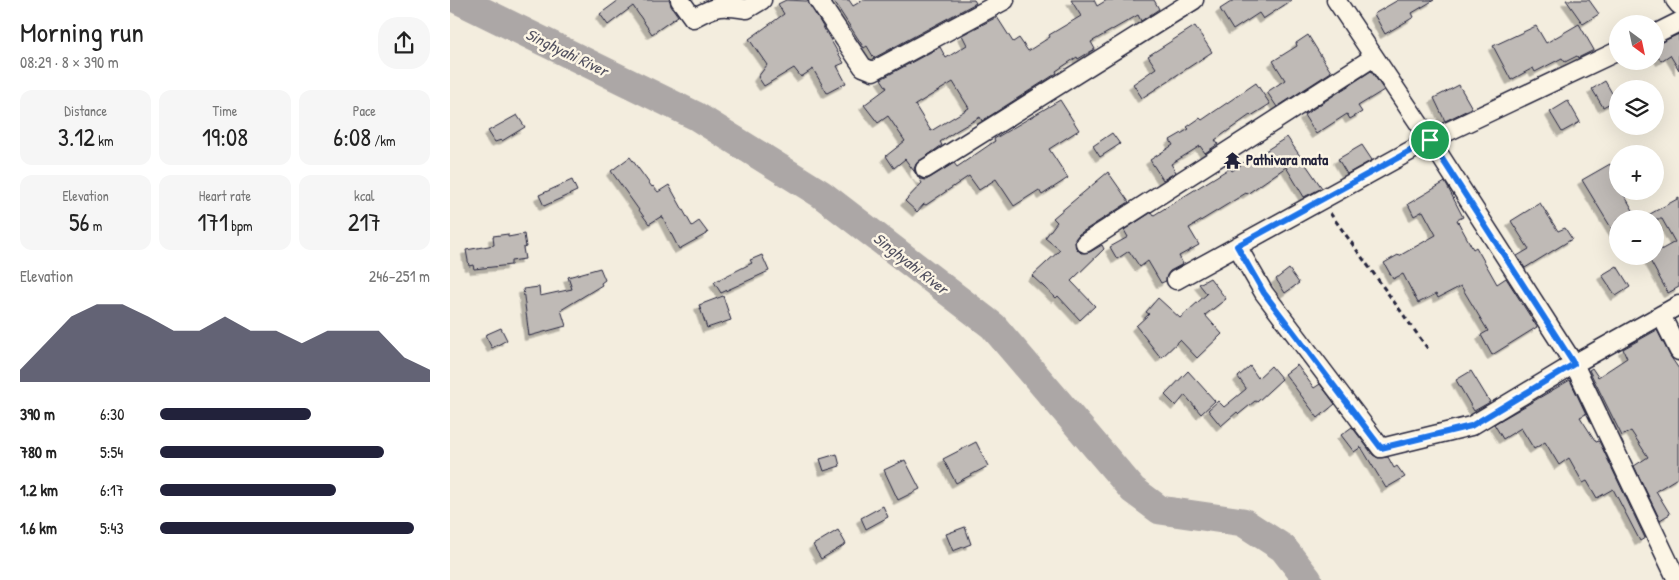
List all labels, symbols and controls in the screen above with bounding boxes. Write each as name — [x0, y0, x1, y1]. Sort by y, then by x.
text: Morning run — [20, 13, 144, 51]
north arrow — [1609, 15, 1664, 70]
map controls — [1609, 15, 1664, 265]
button: share — [378, 17, 430, 69]
water label: Singhyahi River — [522, 23, 613, 82]
text: 08:29 · 8 × 390 m — [20, 51, 119, 73]
button: layers — [1609, 80, 1664, 135]
text: Distance — [64, 101, 107, 120]
text: Time — [213, 101, 237, 120]
text: Pace — [353, 101, 376, 120]
pin — [1409, 119, 1451, 161]
text: 3.12 — [58, 120, 95, 154]
text: 19:08 — [202, 120, 248, 154]
text: 6:08 — [333, 120, 371, 154]
icon: arrive — [1416, 126, 1444, 154]
text: km — [95, 131, 114, 150]
text: /km — [371, 131, 395, 150]
button: + — [1609, 145, 1664, 200]
place label: Pathivara mata — [1246, 149, 1328, 170]
temple icon: Pathivara mata — [1222, 150, 1242, 170]
text: Elevation — [62, 186, 109, 205]
text: Heart rate — [199, 186, 251, 205]
text: kcal — [354, 186, 375, 205]
text: 56 — [69, 205, 90, 239]
text: 171 — [197, 205, 228, 239]
text: 217 — [348, 205, 381, 239]
button: − — [1609, 210, 1664, 265]
text: m — [90, 216, 102, 235]
text: bpm — [228, 216, 253, 235]
water label: Singhyahi River — [869, 227, 954, 300]
text: Elevation — [20, 265, 73, 287]
text: 246–251 m — [369, 265, 430, 287]
text: 390 m — [20, 403, 55, 425]
text: 6:30 — [100, 403, 124, 425]
text: 780 m — [20, 441, 57, 463]
text: 5:54 — [100, 441, 123, 463]
text: 1.2 km — [20, 479, 58, 501]
text: 6:17 — [100, 479, 124, 501]
text: 1.6 km — [20, 517, 57, 539]
text: 5:43 — [100, 517, 124, 539]

